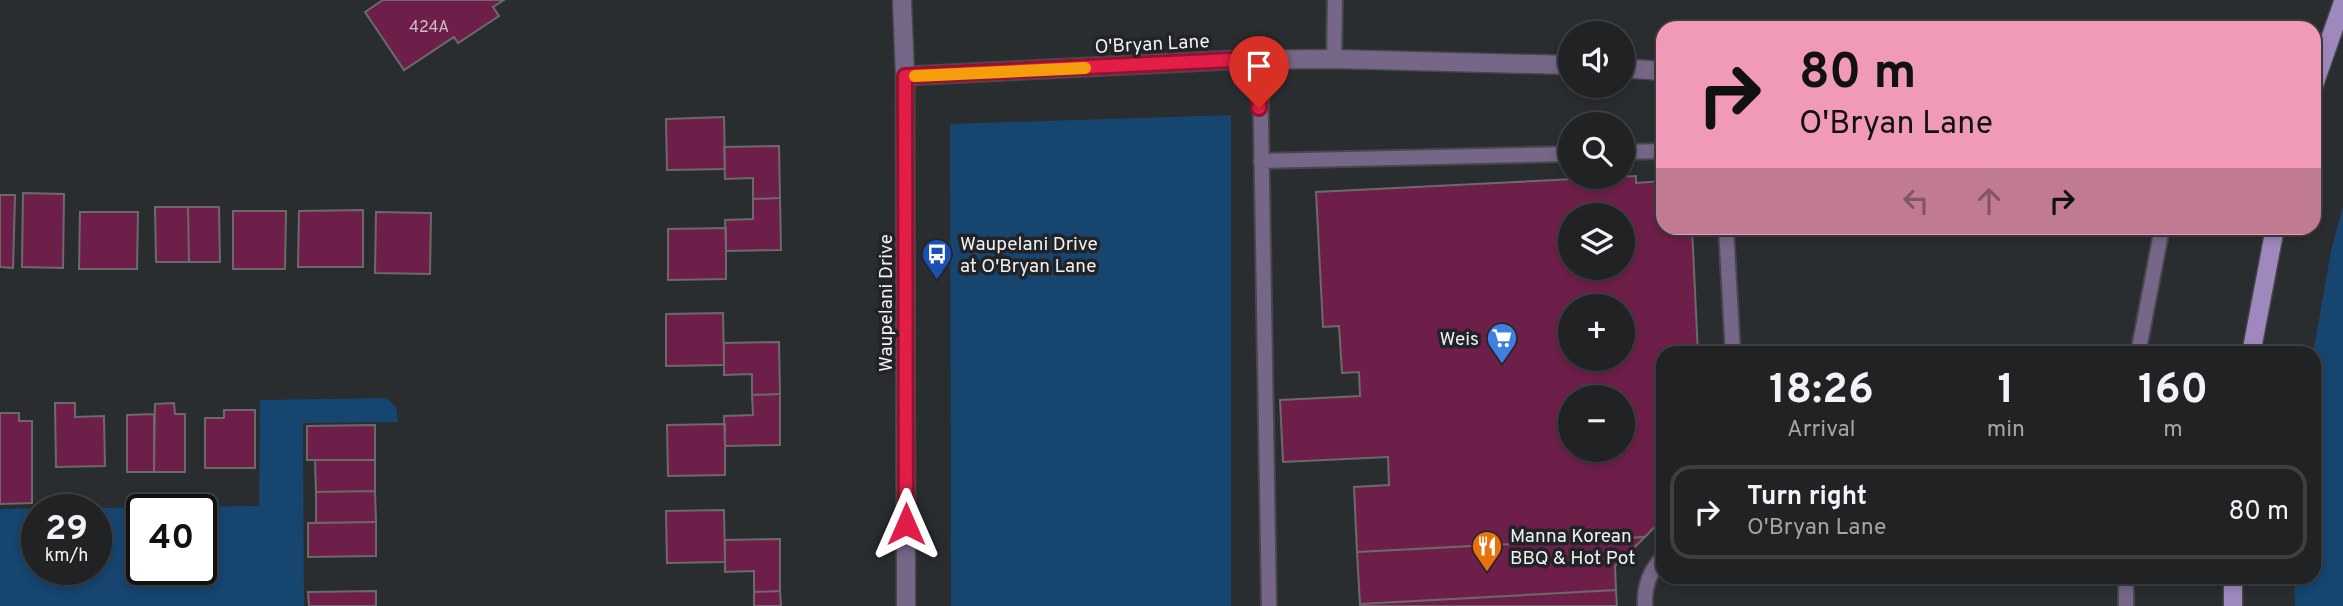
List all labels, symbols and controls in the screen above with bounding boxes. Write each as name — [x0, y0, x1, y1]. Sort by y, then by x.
house number: 424A — [409, 18, 449, 38]
map controls — [1558, 21, 1635, 462]
button: sound — [1558, 21, 1635, 98]
street label: O'Bryan Lane — [1094, 30, 1210, 60]
pin — [1229, 36, 1289, 108]
text: 80 m — [1799, 44, 1916, 106]
icon: arrive — [1240, 47, 1278, 85]
icon: right — [1684, 49, 1775, 140]
text: O'Bryan Lane — [1799, 105, 1993, 145]
button: search — [1558, 112, 1635, 189]
icon: left — [1897, 182, 1935, 220]
icon: ahead — [1970, 182, 2008, 220]
icon: right — [2043, 182, 2081, 220]
button: layers — [1558, 203, 1635, 280]
place label: Waupelani Drive at O'Bryan Lane — [960, 233, 1098, 279]
street label: Waupelani Drive — [875, 234, 899, 372]
bus stop icon: Waupelani Drive at O'Bryan Lane — [920, 237, 954, 281]
button: + — [1558, 294, 1635, 371]
supermarket icon: Weis — [1485, 321, 1519, 365]
place label: Weis — [1439, 328, 1479, 352]
text: 18:26 — [1769, 365, 1874, 418]
text: 1 — [1997, 365, 2014, 418]
text: 160 — [2138, 365, 2208, 418]
button: − — [1558, 385, 1635, 462]
text: Arrival — [1787, 416, 1856, 445]
text: min — [1987, 416, 2025, 445]
text: m — [2163, 416, 2183, 445]
text: Turn right — [1747, 481, 1867, 514]
position arrow — [869, 487, 943, 561]
icon: right — [1688, 493, 1726, 531]
speed limit sign: 40 — [126, 494, 217, 585]
text: 80 m — [2229, 496, 2289, 529]
text: 29 — [45, 508, 88, 552]
text: O'Bryan Lane — [1747, 514, 1886, 543]
place label: Manna Korean BBQ & Hot Pot — [1510, 525, 1635, 571]
restaurant icon: Manna Korean BBQ & Hot Pot — [1470, 529, 1504, 573]
text: km/h — [45, 545, 88, 568]

